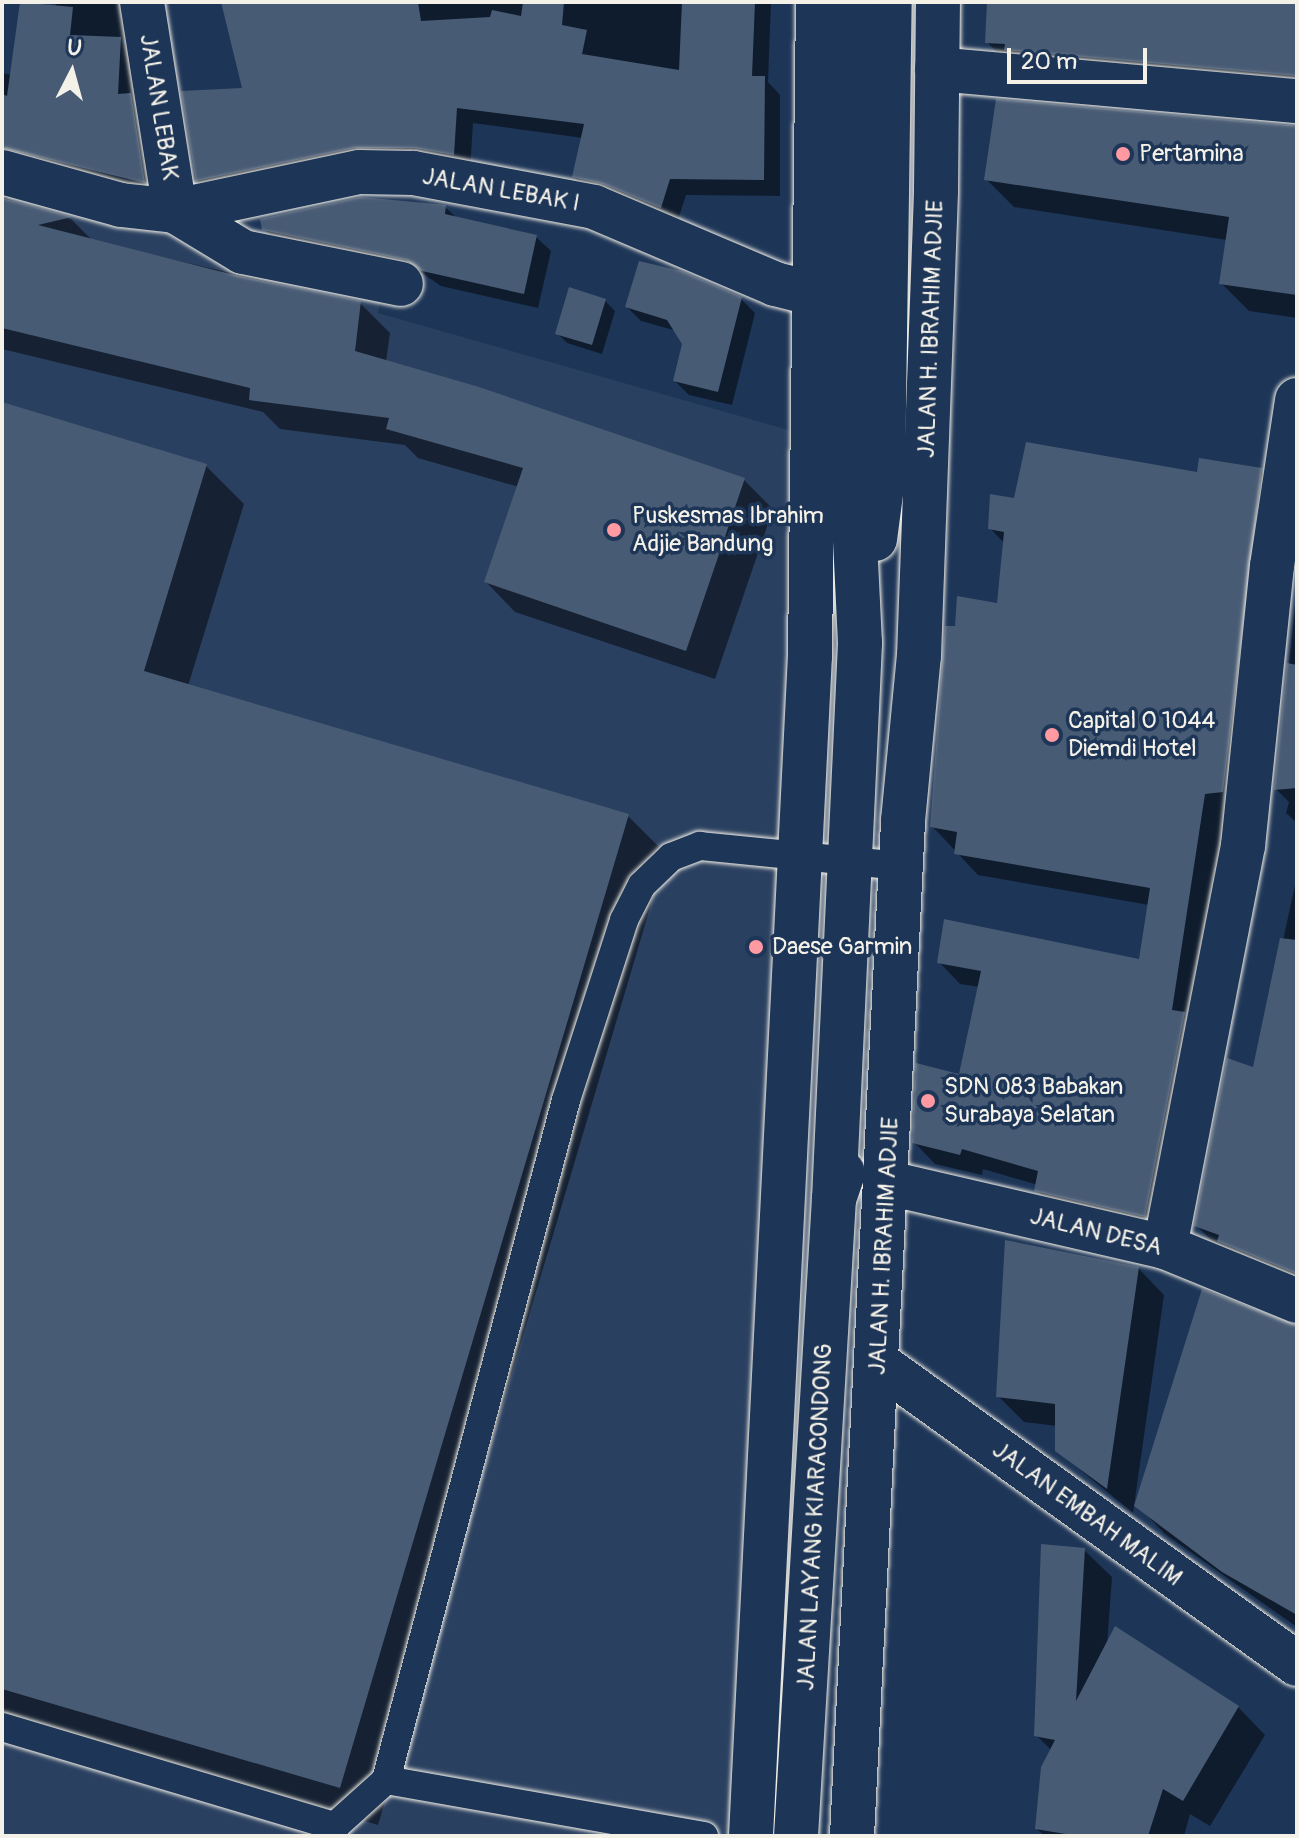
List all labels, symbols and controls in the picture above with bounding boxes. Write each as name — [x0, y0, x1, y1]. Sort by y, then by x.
north arrow — [32, 32, 112, 112]
street label: JALAN LEBAK — [133, 32, 185, 182]
scale bar — [1011, 32, 1151, 82]
text: U — [66, 33, 83, 63]
text: 20 m — [1021, 47, 1077, 76]
place label: Pertamina — [1139, 140, 1244, 168]
marker: Pertamina — [1114, 145, 1132, 163]
street label: JALAN LEBAK I — [420, 162, 582, 218]
street label: JALAN H. IBRAHIM ADJIE — [912, 199, 950, 459]
place label: Puskesmas Ibrahim Adjie Bandung — [632, 502, 824, 558]
marker: Puskesmas Ibrahim Adjie Bandung — [603, 519, 625, 541]
place label: Capital O 1044 Diemdi Hotel — [1068, 707, 1215, 763]
marker: Capital O 1044 Diemdi Hotel — [1043, 726, 1061, 744]
place label: Daese Garmin — [772, 933, 912, 961]
marker: Daese Garmin — [747, 938, 765, 956]
place label: SDN 083 Babakan Surabaya Selatan — [944, 1073, 1123, 1129]
marker: SDN 083 Babakan Surabaya Selatan — [919, 1092, 937, 1110]
street label: JALAN H. IBRAHIM ADJIE — [863, 1116, 905, 1376]
street label: JALAN DESA — [1027, 1202, 1165, 1262]
street label: JALAN LAYANG KIARACONDONG — [792, 1343, 838, 1691]
street label: JALAN EMBAH MALIM — [987, 1436, 1187, 1592]

